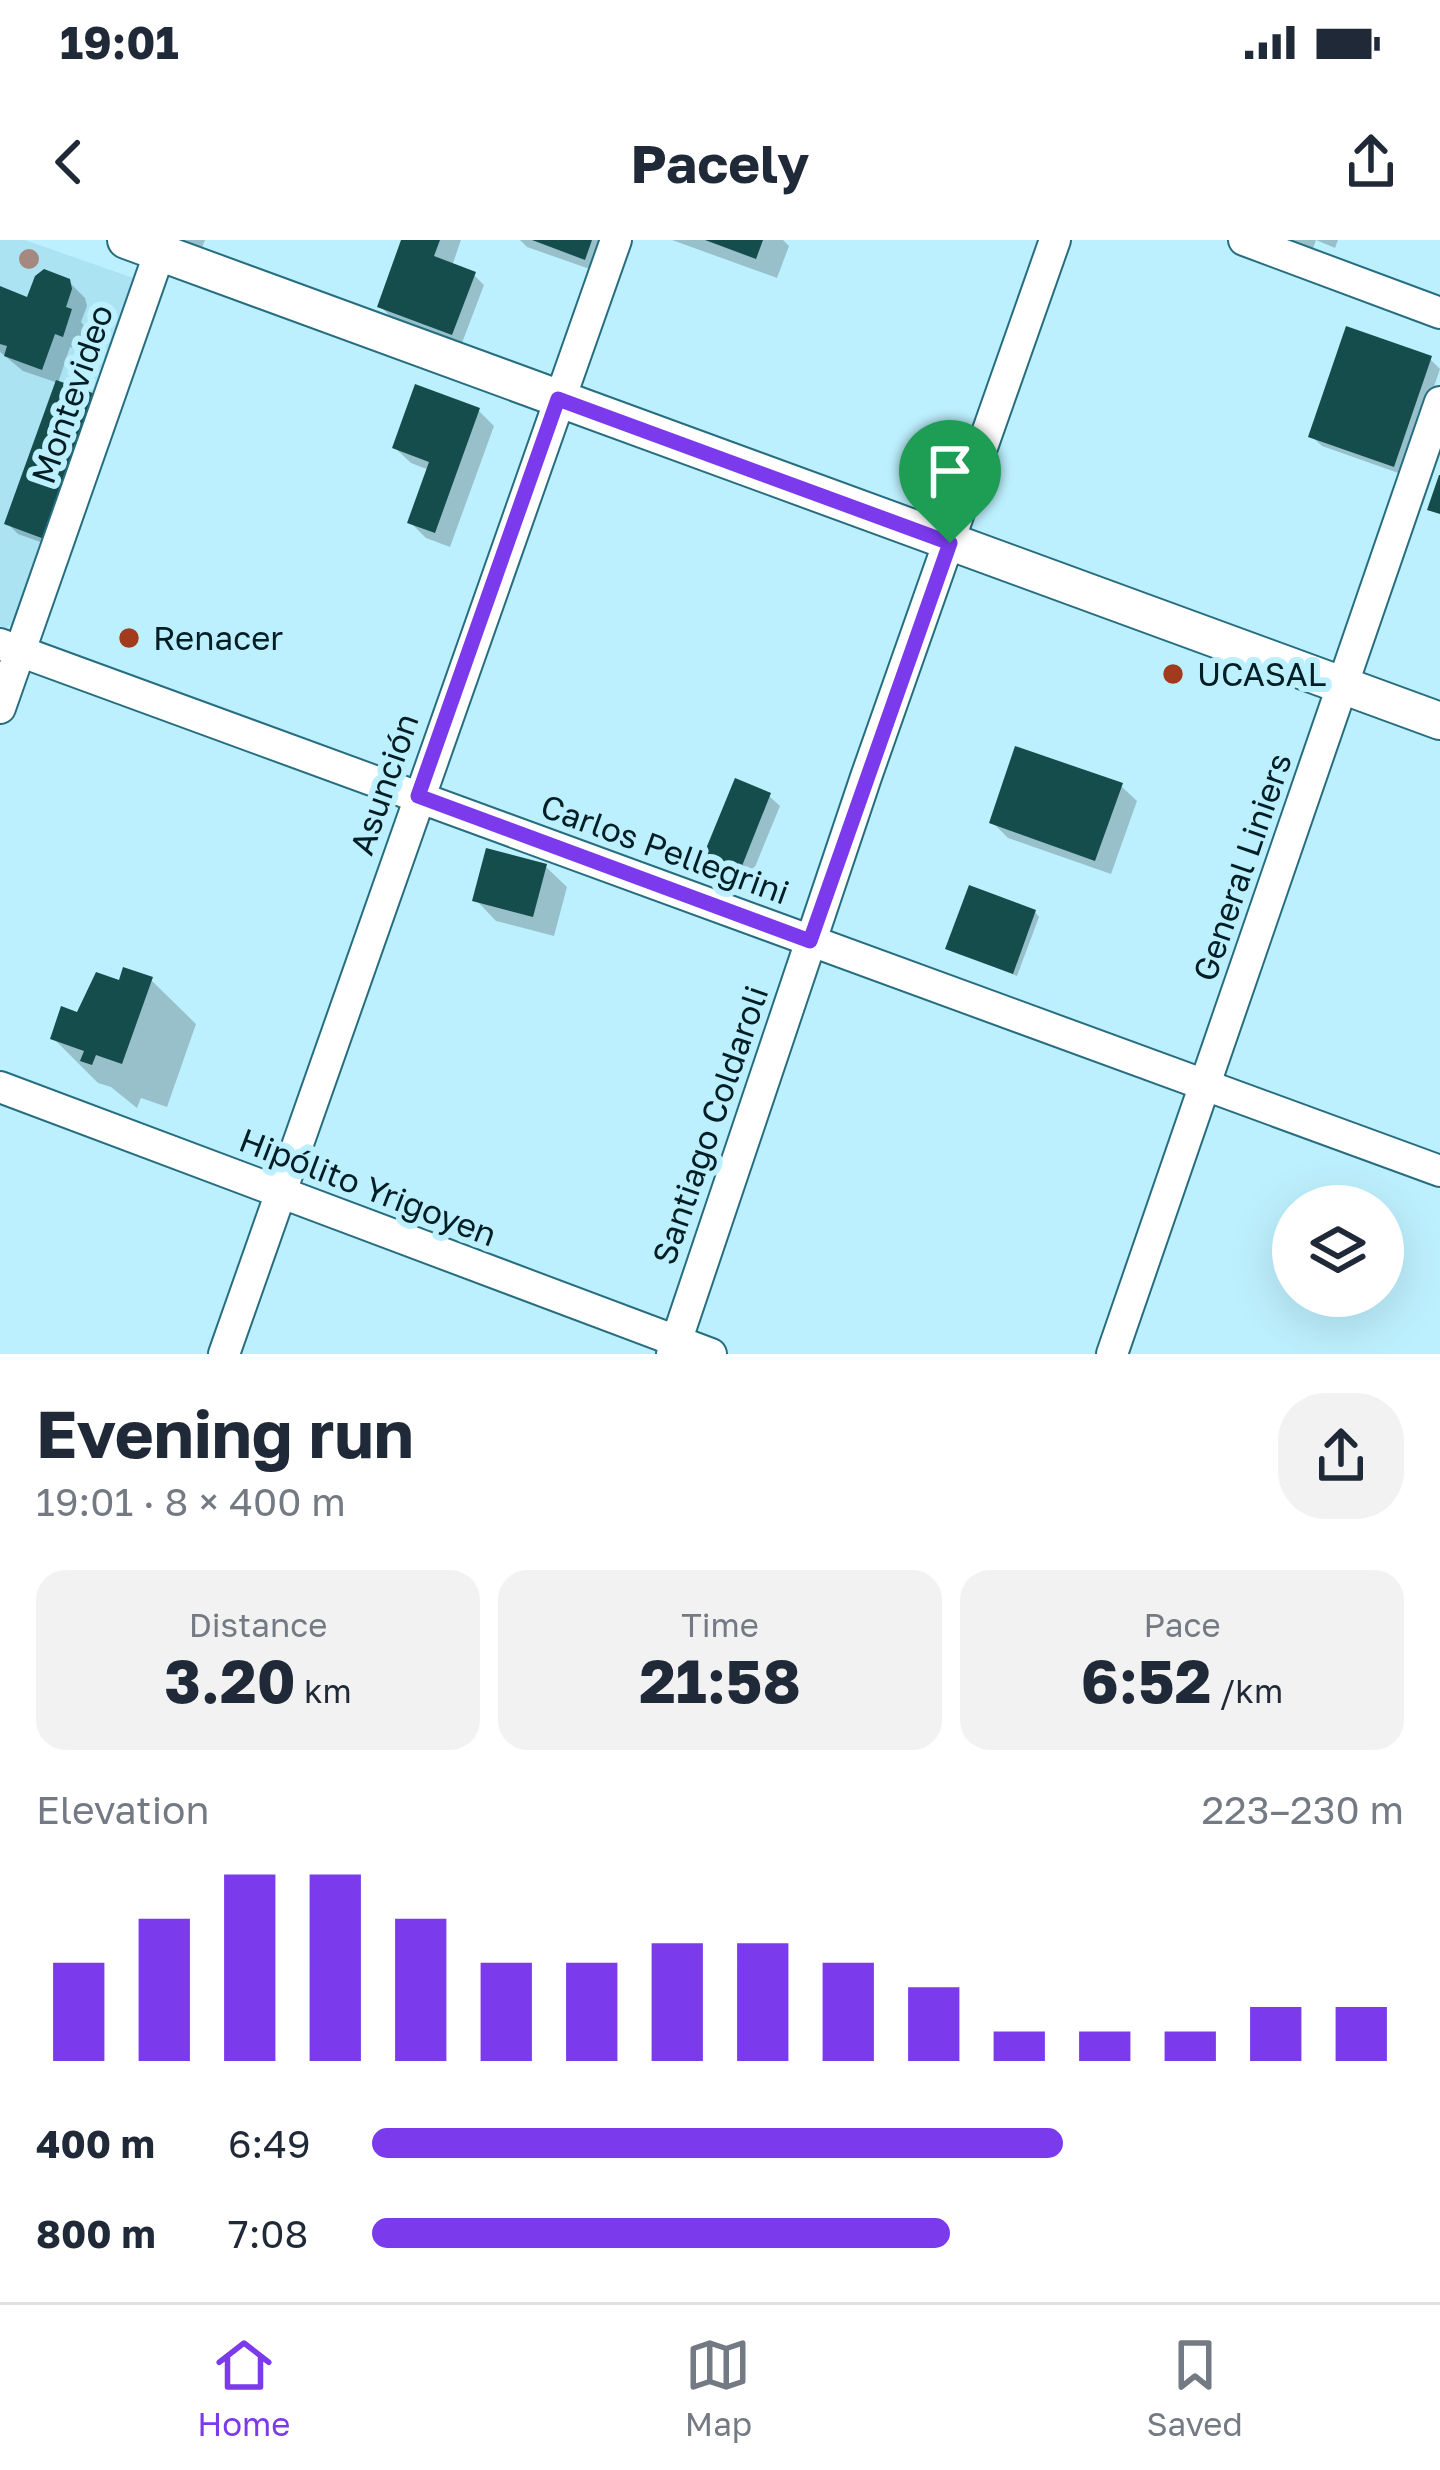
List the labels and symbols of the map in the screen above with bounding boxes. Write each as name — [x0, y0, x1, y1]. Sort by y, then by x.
street label: Montevideo — [23, 299, 120, 488]
pin — [899, 420, 1001, 543]
place label: Renacer — [153, 618, 283, 657]
marker: Renacer — [116, 625, 142, 651]
place label: UCASAL — [1197, 654, 1327, 693]
marker: UCASAL — [1160, 661, 1186, 687]
street label: Asunción — [341, 708, 426, 860]
street label: General Liniers — [1184, 748, 1299, 986]
street label: Carlos Pellegrini — [536, 786, 795, 912]
street label: Santiago Coldaroli — [644, 980, 775, 1269]
street label: Hipólito Yrigoyen — [234, 1120, 502, 1254]

